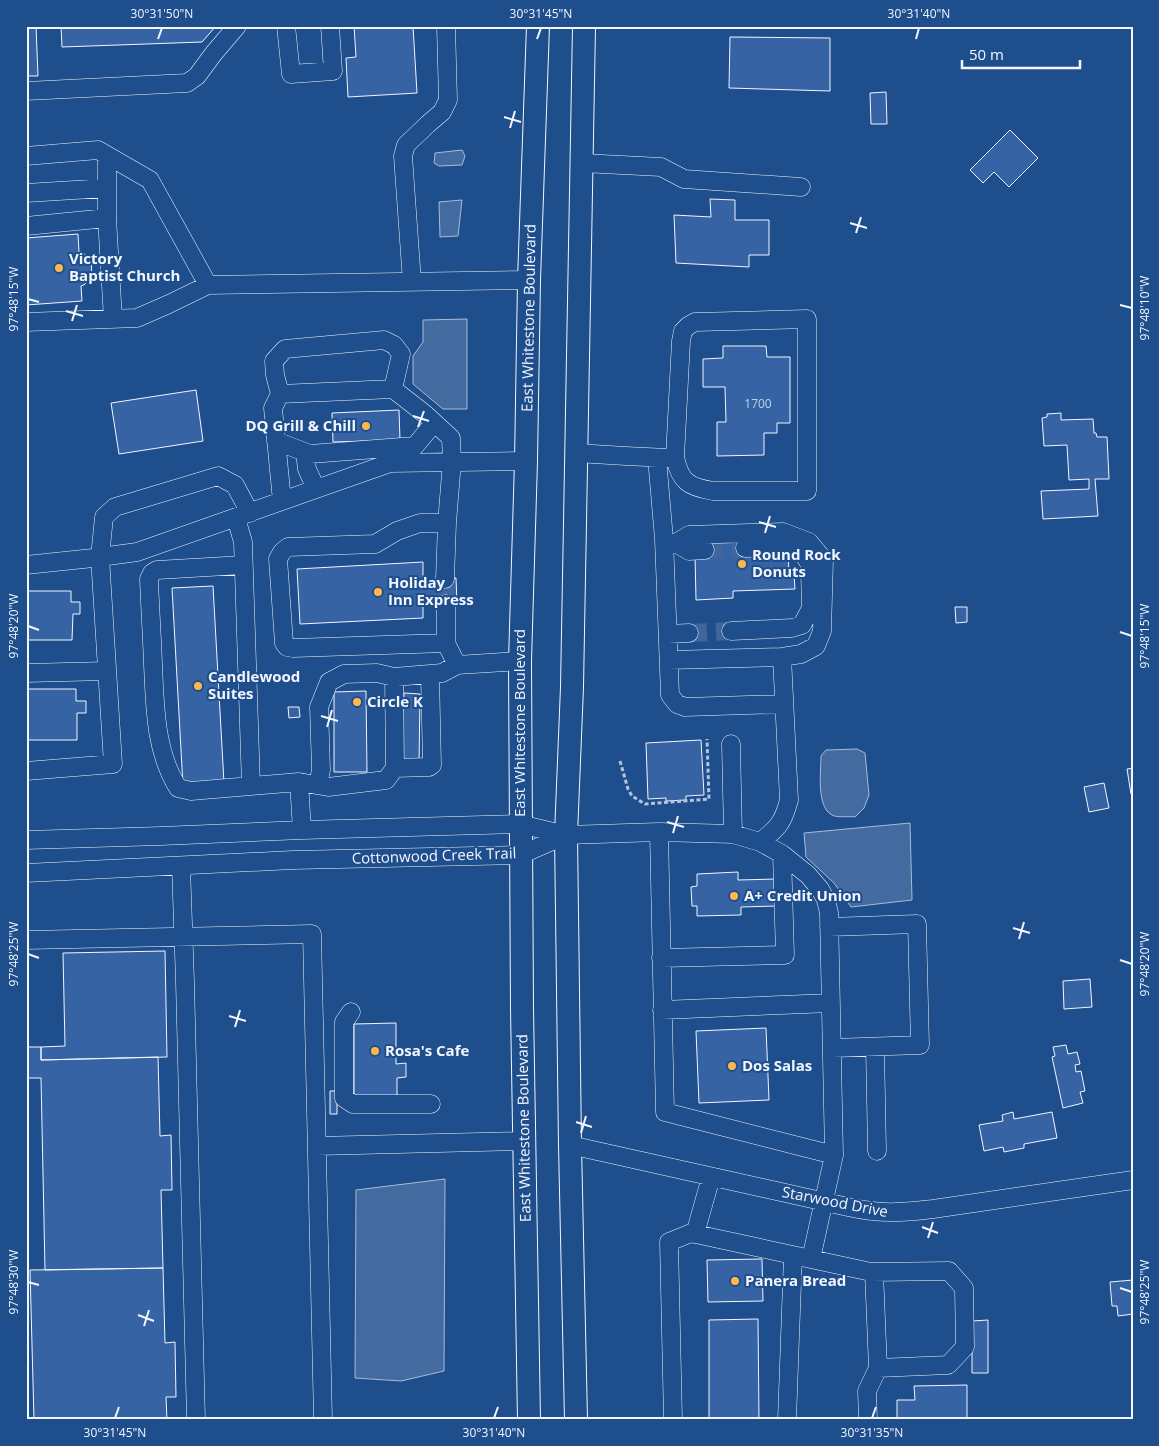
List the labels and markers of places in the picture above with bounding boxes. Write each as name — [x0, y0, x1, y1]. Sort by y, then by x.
place label: Victory Baptist Church — [69, 248, 180, 285]
marker: Victory Baptist Church — [53, 262, 65, 274]
place label: DQ Grill & Chill — [245, 415, 356, 435]
marker: DQ Grill & Chill — [360, 420, 372, 432]
place label: Round Rock Donuts — [752, 544, 841, 581]
marker: Round Rock Donuts — [736, 558, 748, 570]
place label: Holiday Inn Express — [388, 572, 474, 609]
marker: Holiday Inn Express — [372, 586, 384, 598]
place label: Candlewood Suites — [208, 666, 300, 703]
marker: Candlewood Suites — [192, 680, 204, 692]
place label: Circle K — [367, 691, 423, 711]
marker: Circle K — [351, 696, 363, 708]
place label: A+ Credit Union — [744, 885, 861, 905]
marker: A+ Credit Union — [728, 890, 740, 902]
place label: Rosa's Cafe — [385, 1040, 469, 1060]
marker: Rosa's Cafe — [369, 1045, 381, 1057]
place label: Dos Salas — [742, 1055, 812, 1075]
marker: Dos Salas — [726, 1060, 738, 1072]
place label: Panera Bread — [745, 1270, 846, 1290]
marker: Panera Bread — [729, 1275, 741, 1287]

